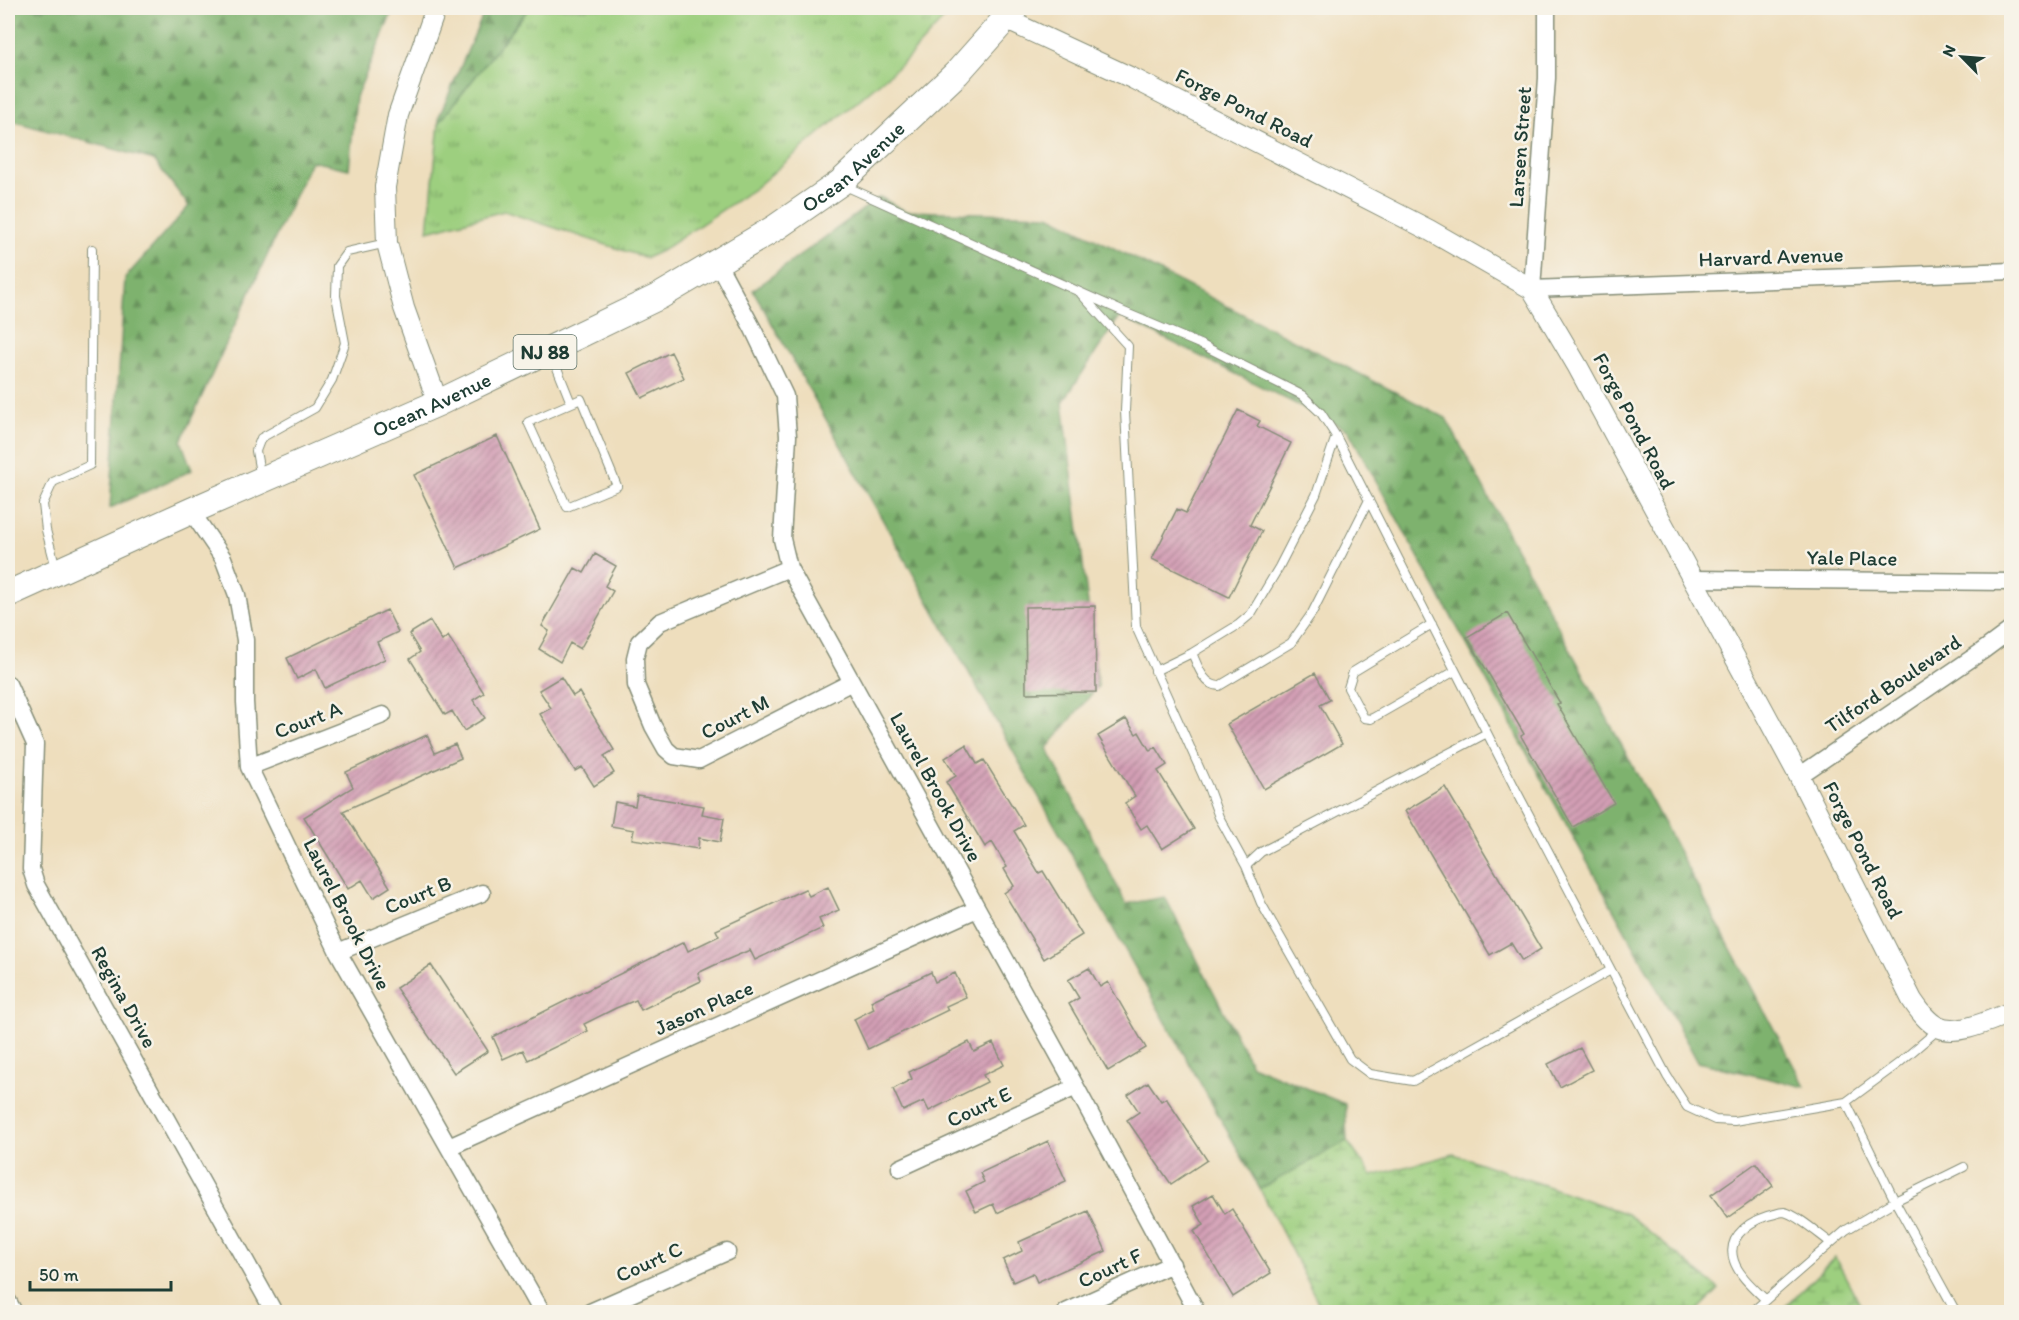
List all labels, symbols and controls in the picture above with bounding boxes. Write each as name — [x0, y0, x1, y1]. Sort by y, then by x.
north arrow — [1932, 27, 1992, 87]
text: N — [1938, 42, 1960, 60]
street label: Forge Pond Road — [1171, 62, 1317, 153]
street label: Larsen Street — [1503, 85, 1536, 208]
street label: Ocean Avenue — [797, 116, 910, 218]
street label: Harvard Avenue — [1698, 241, 1844, 272]
road number: NJ 88 — [514, 335, 576, 369]
street label: Forge Pond Road — [1588, 348, 1681, 493]
street label: Ocean Avenue — [368, 366, 495, 442]
street label: Yale Place — [1806, 544, 1898, 571]
street label: Tilford Boulevard — [1820, 629, 1965, 738]
street label: Court M — [696, 689, 773, 744]
street label: Court A — [271, 695, 346, 744]
street label: Laurel Brook Drive — [885, 708, 988, 866]
street label: Forge Pond Road — [1818, 777, 1909, 923]
street label: Laurel Brook Drive — [298, 834, 397, 994]
street label: Court B — [381, 870, 455, 919]
street label: Regina Drive — [86, 941, 163, 1052]
street label: Jason Place — [651, 975, 757, 1040]
street label: Court E — [943, 1081, 1015, 1132]
street label: Court C — [612, 1236, 686, 1287]
street label: Court F — [1074, 1242, 1146, 1293]
scale bar — [30, 1254, 171, 1292]
text: 50 m — [39, 1264, 79, 1286]

